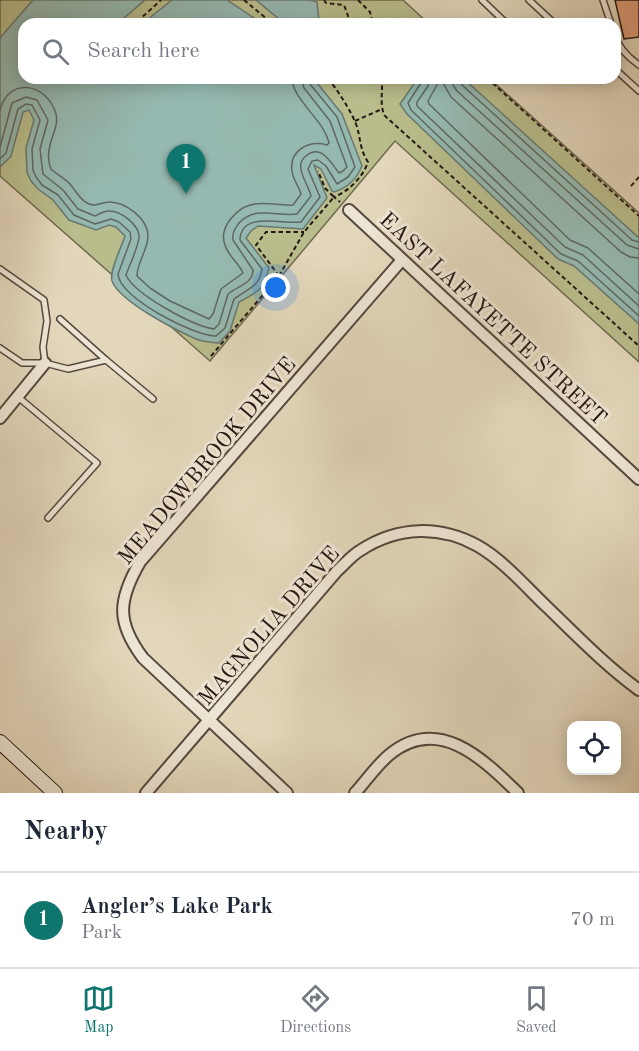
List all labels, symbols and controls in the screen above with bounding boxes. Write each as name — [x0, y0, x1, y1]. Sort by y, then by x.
search box — [18, 18, 621, 84]
icon: search — [39, 35, 72, 68]
text: Search here — [87, 40, 200, 62]
pin: 1 — [166, 144, 206, 194]
street label: EAST LAFAYETTE STREET — [375, 209, 610, 430]
your location — [261, 273, 290, 302]
street label: MEADOWBROOK DRIVE — [115, 353, 300, 569]
street label: MAGNOLIA DRIVE — [195, 543, 344, 710]
map controls — [567, 721, 621, 775]
button: locate — [567, 721, 621, 775]
text: Nearby — [24, 819, 108, 845]
text: Angler’s Lake Park — [81, 896, 273, 918]
text: 1 — [38, 910, 49, 930]
text: 70 m — [570, 910, 615, 930]
text: Park — [81, 923, 122, 943]
tab: Map — [82, 982, 115, 1038]
tab: Directions — [280, 982, 351, 1038]
tab: Saved — [516, 982, 557, 1038]

